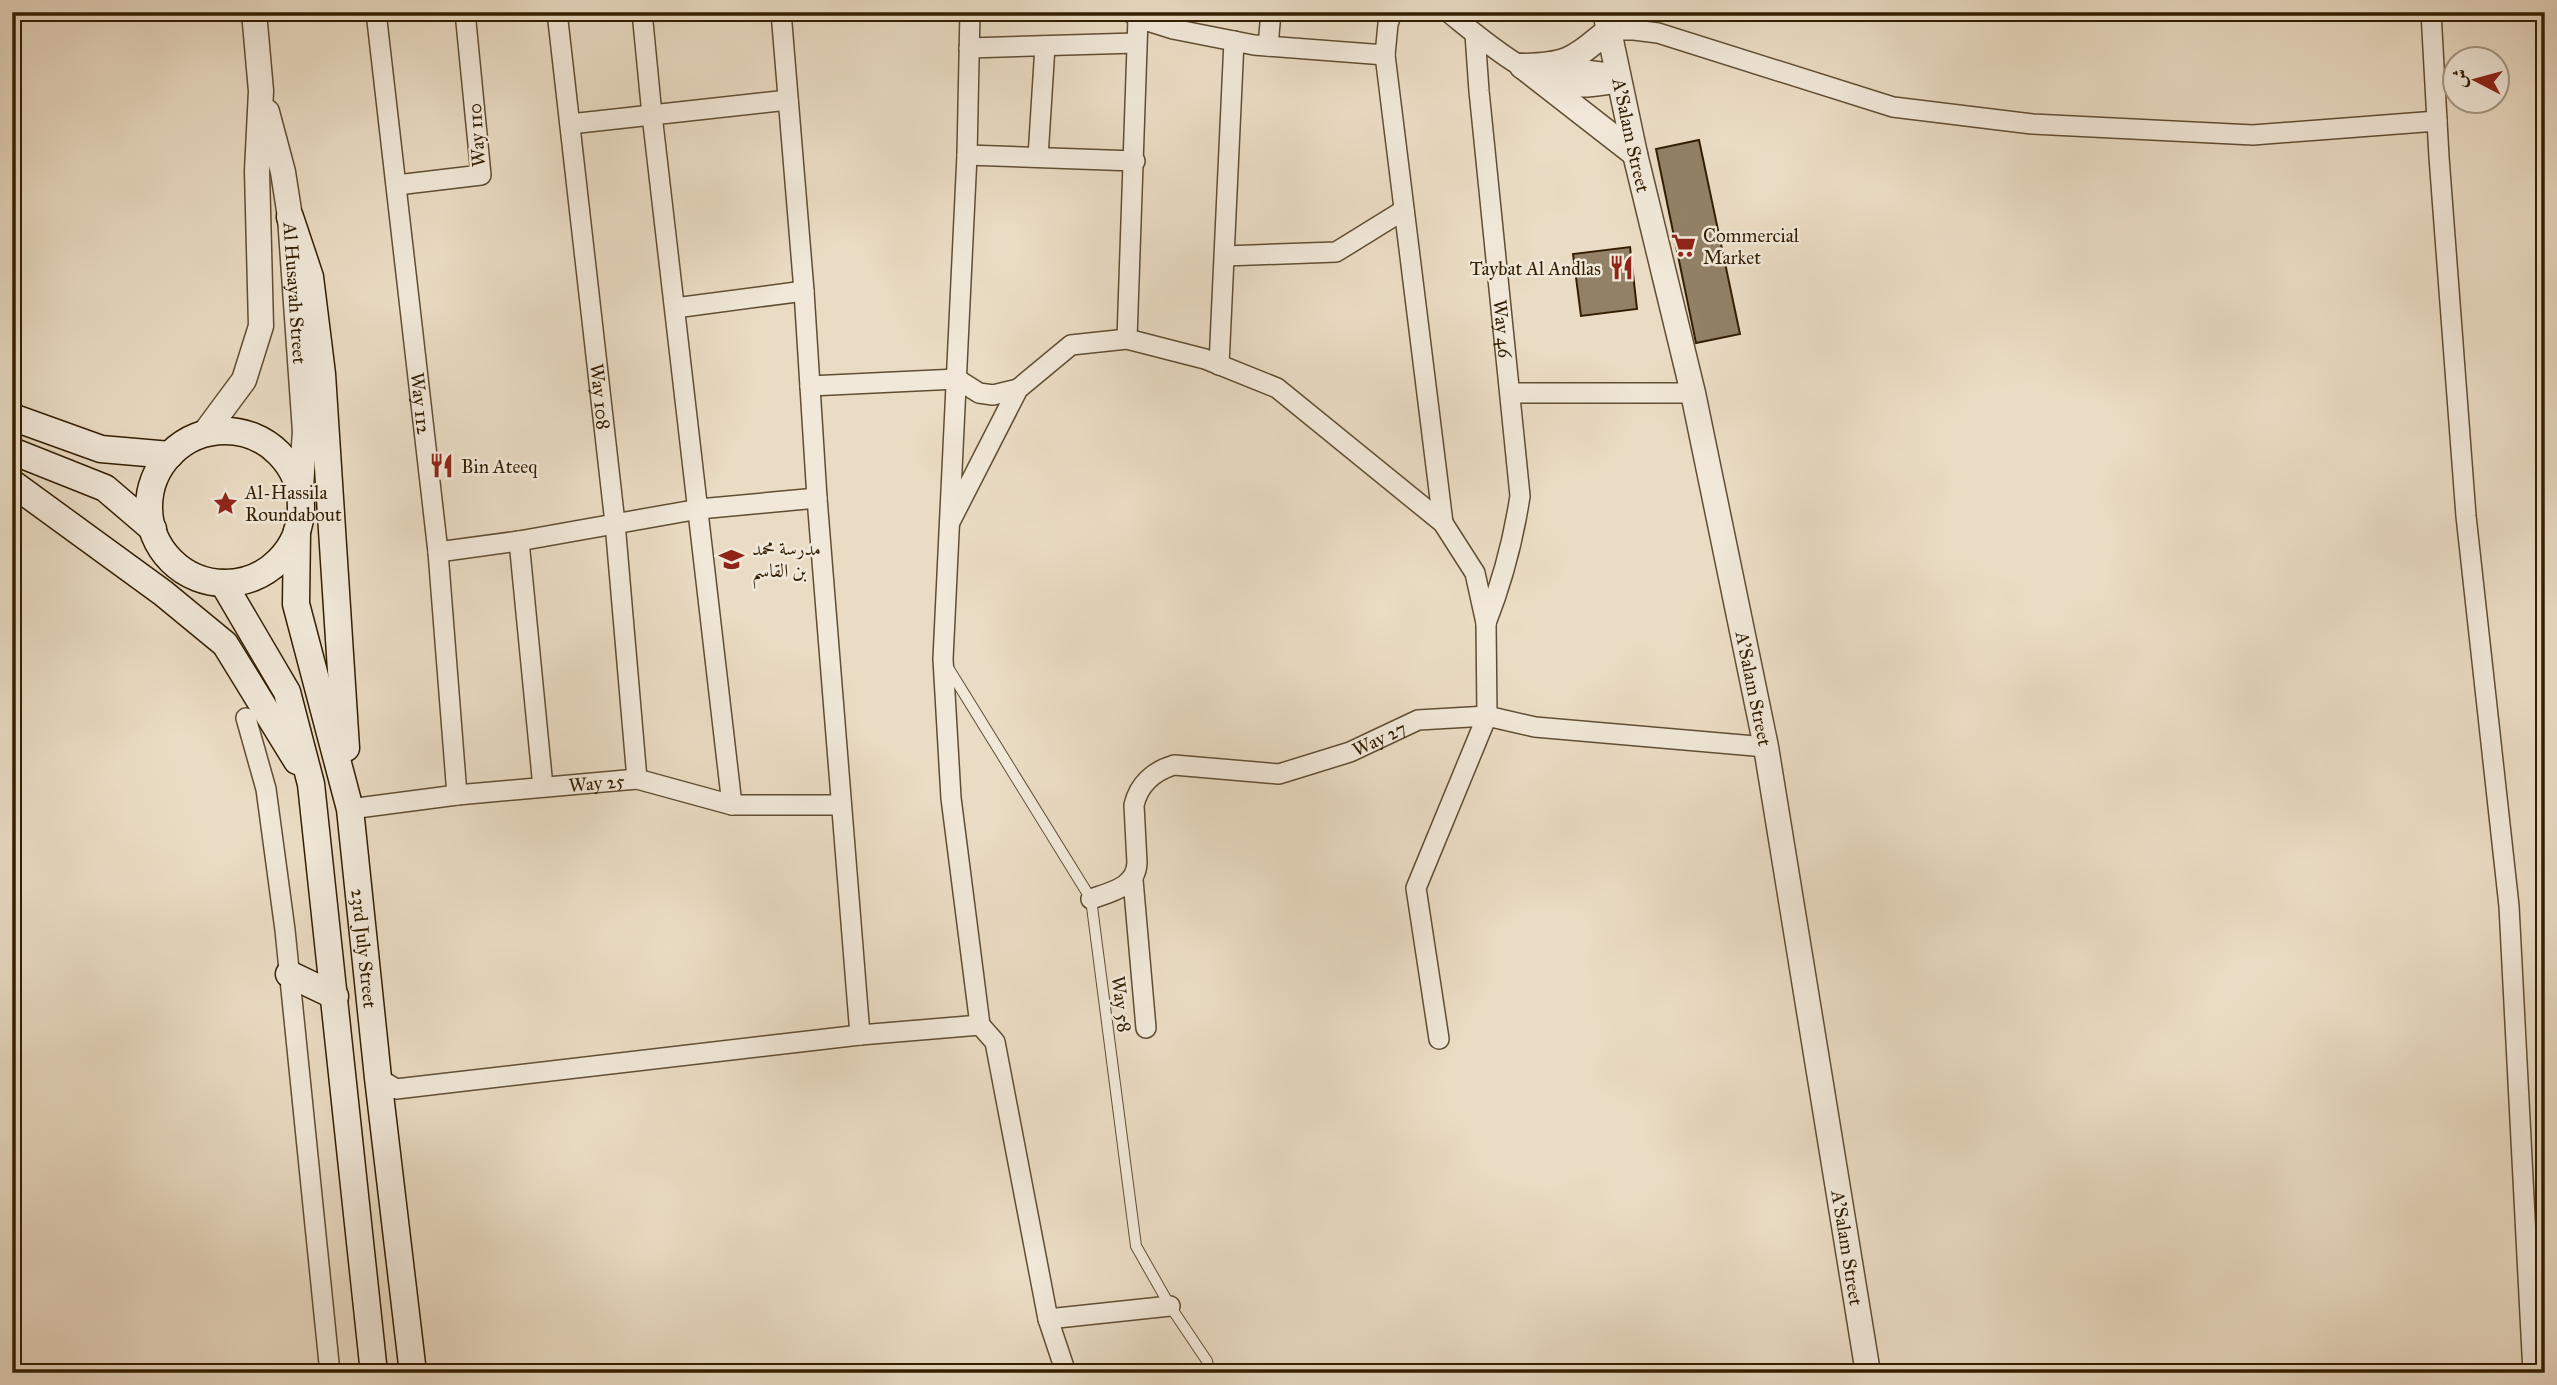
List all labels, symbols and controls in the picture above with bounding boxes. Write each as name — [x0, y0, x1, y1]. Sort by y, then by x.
north arrow — [2442, 46, 2512, 116]
text: ش — [2447, 68, 2472, 89]
street label: A'Salam Street — [1607, 75, 1655, 195]
street label: Way 110 — [463, 102, 490, 168]
street label: Al Husayah Street — [278, 221, 311, 365]
place label: Commercial Market — [1703, 224, 1800, 269]
supermarket icon: Commercial Market — [1669, 232, 1697, 260]
restaurant icon: Taybat Al Andlas — [1607, 254, 1635, 282]
place label: Taybat Al Andlas — [1470, 257, 1601, 280]
street label: Way 46 — [1488, 299, 1517, 360]
street label: Way 108 — [585, 362, 615, 431]
street label: Way 112 — [405, 371, 435, 436]
restaurant icon: Bin Ateeq — [427, 452, 455, 480]
place label: Bin Ateeq — [461, 455, 538, 479]
place label: Al-Hassila Roundabout — [244, 481, 342, 526]
place icon: Al-Hassila Roundabout — [211, 489, 239, 517]
place label: مدرسة محمد بن القاسم — [752, 537, 821, 590]
school or university icon: مدرسة محمد بن القاسم — [718, 545, 746, 573]
street label: A'Salam Street — [1730, 628, 1777, 748]
street label: Way 27 — [1349, 716, 1410, 761]
street label: Way 25 — [568, 769, 626, 797]
street label: 23rd July Street — [346, 887, 382, 1010]
street label: Way 58 — [1107, 974, 1136, 1034]
street label: A'Salam Street — [1826, 1188, 1868, 1308]

